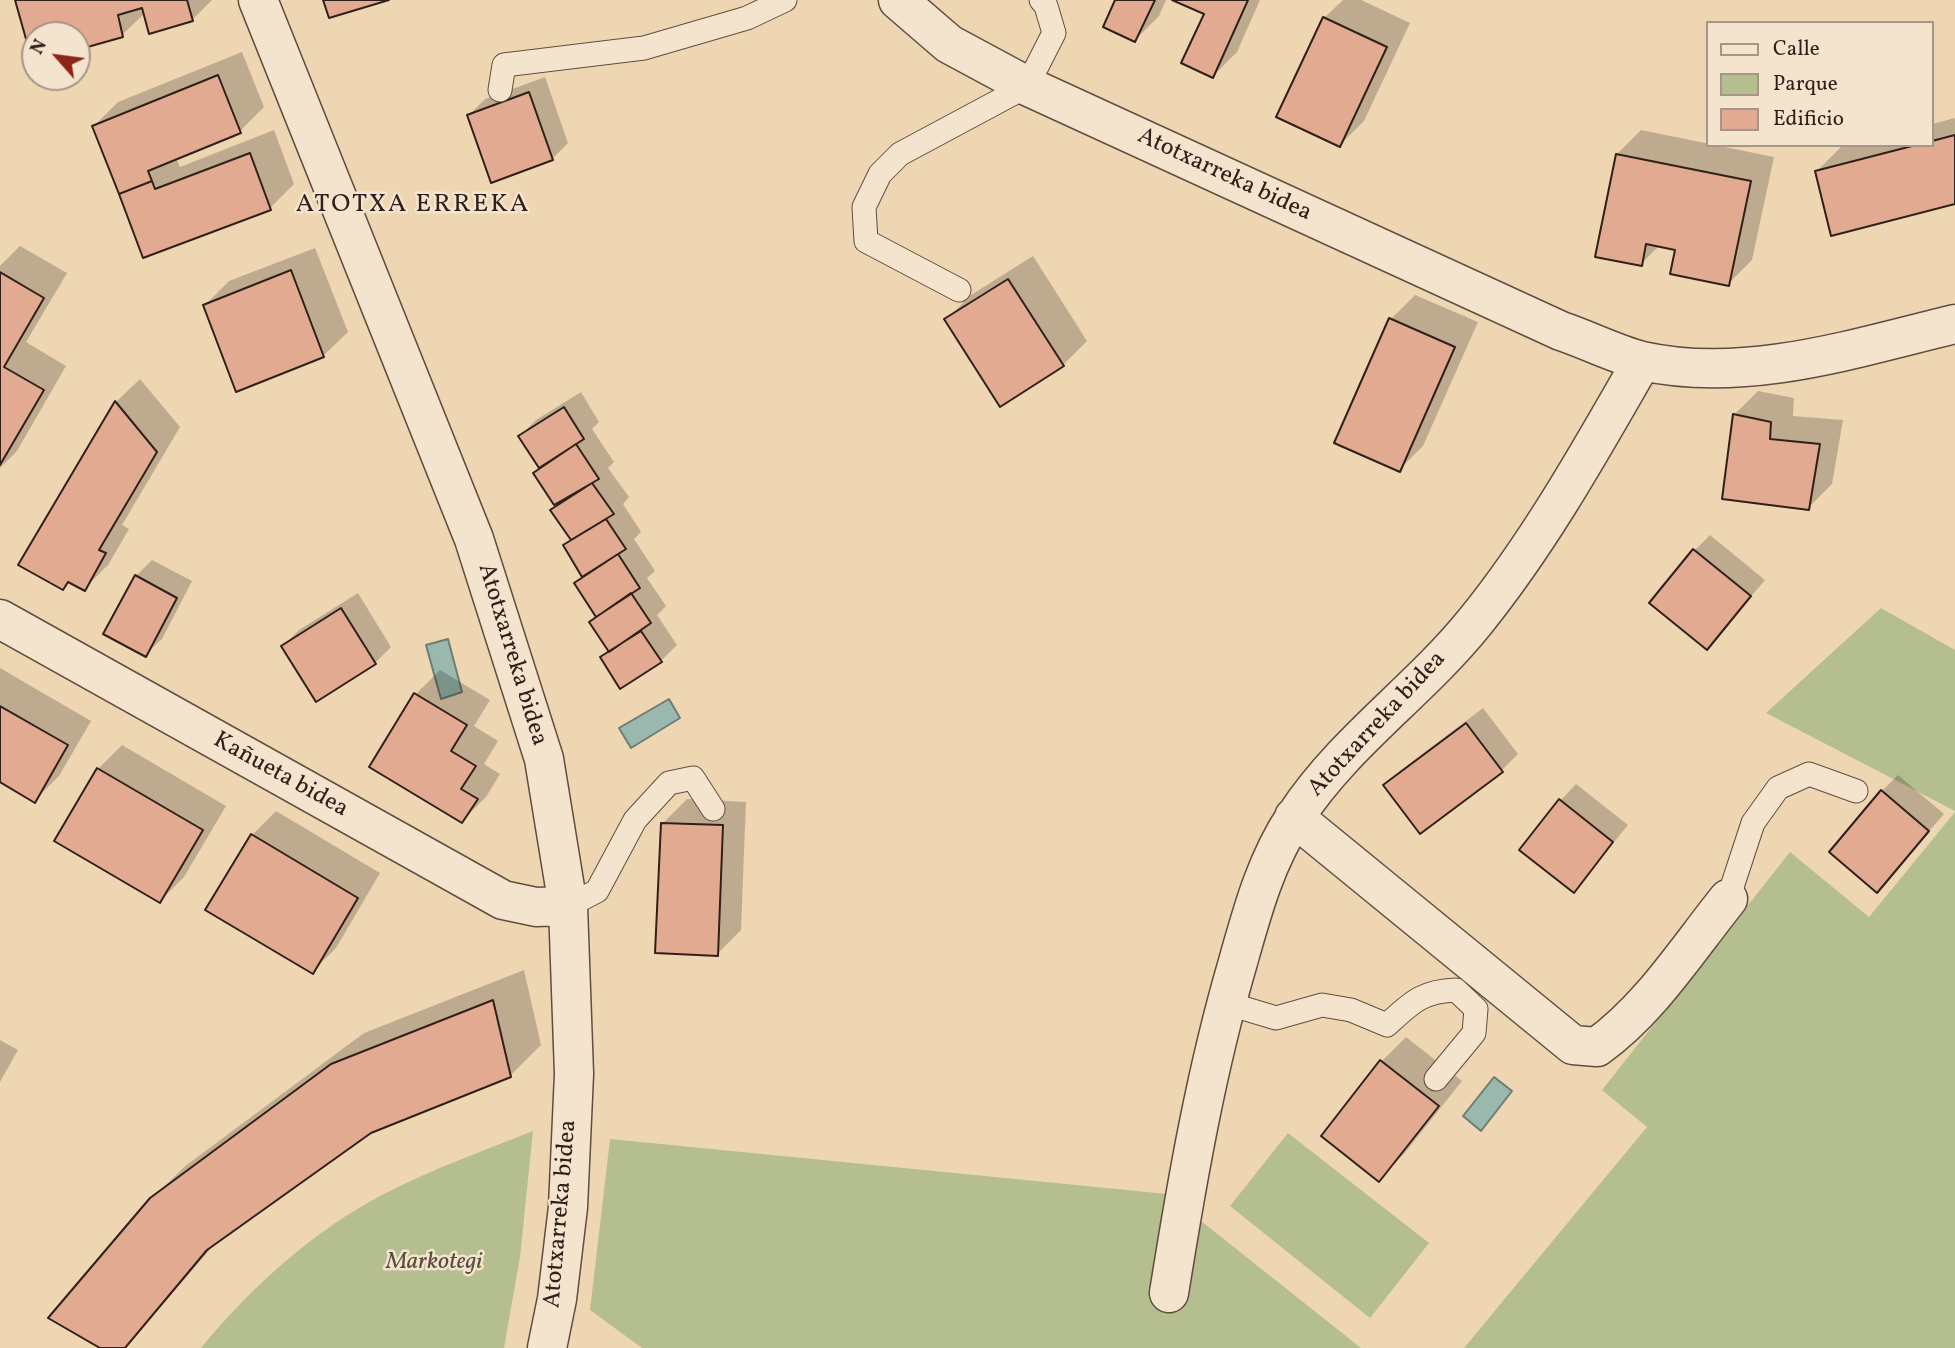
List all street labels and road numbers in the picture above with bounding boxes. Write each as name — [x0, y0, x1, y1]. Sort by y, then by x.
street label: Atotxarreka bidea — [1132, 123, 1316, 229]
street label: Atotxarreka bidea — [470, 560, 552, 750]
street label: Atotxarreka bidea — [1303, 646, 1453, 804]
street label: Kañueta bidea — [207, 727, 353, 825]
street label: Atotxarreka bidea — [539, 1119, 585, 1309]

